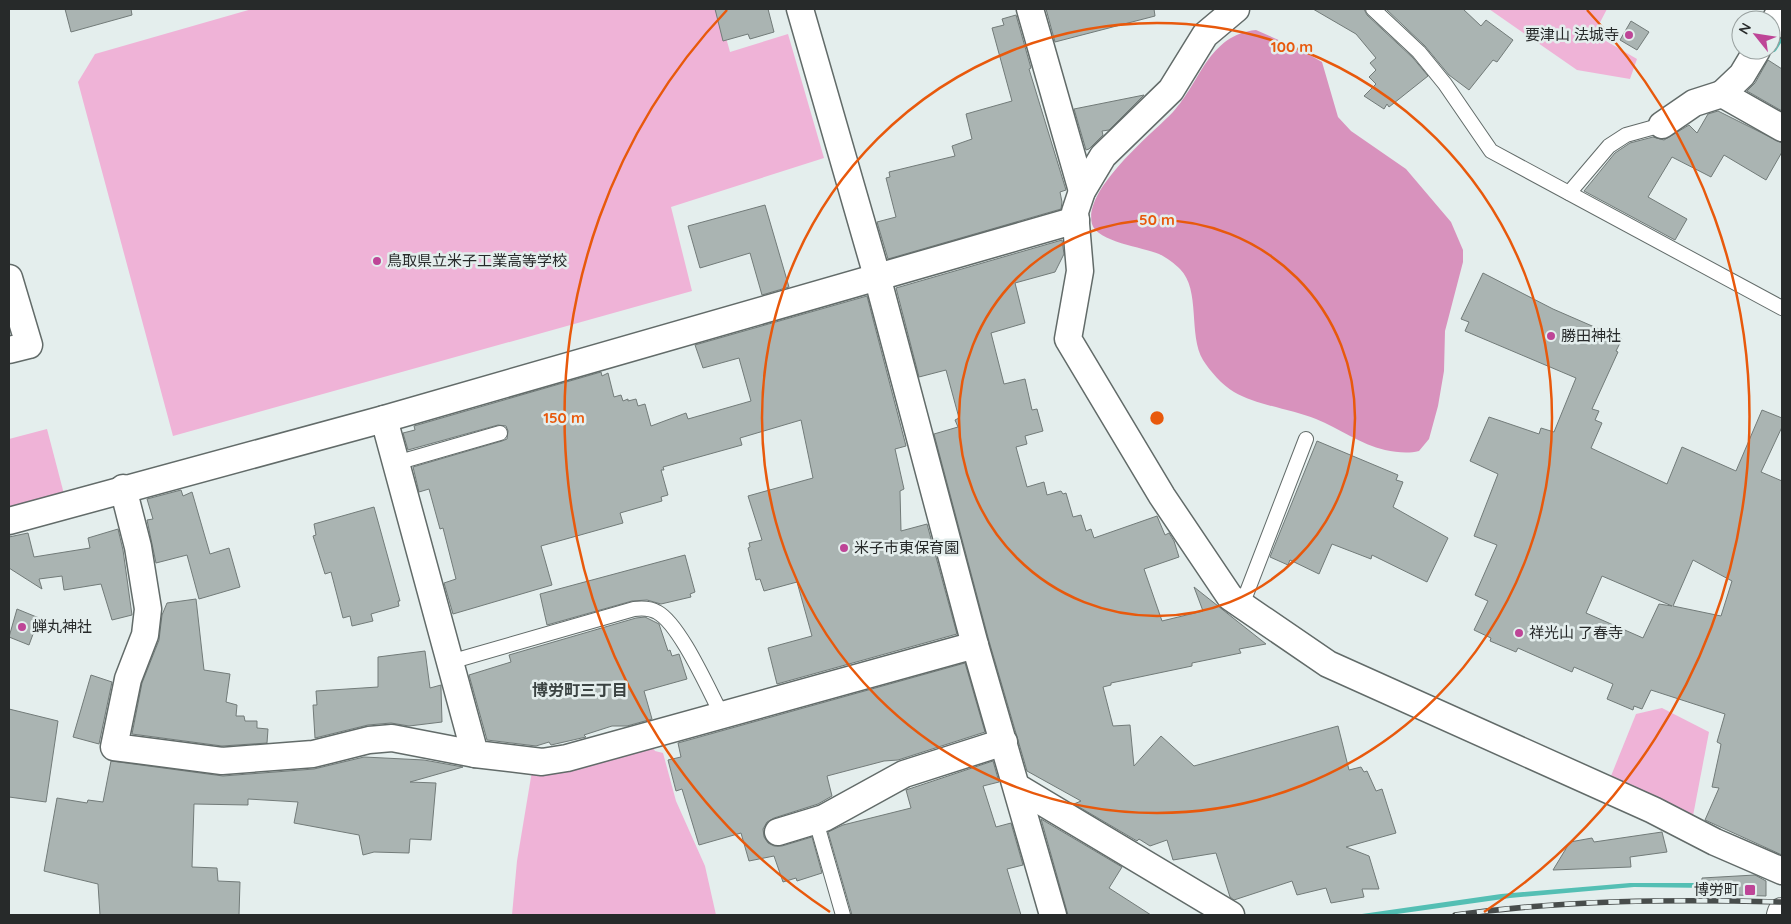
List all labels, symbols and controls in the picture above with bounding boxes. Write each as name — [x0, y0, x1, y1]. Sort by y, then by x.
north arrow — [1731, 10, 1781, 60]
text: N — [1734, 20, 1755, 37]
place label: 要津山 法城寺 — [1525, 25, 1619, 44]
marker: 要津山 法城寺 — [1623, 29, 1635, 41]
text: 100 m — [1271, 37, 1313, 56]
text: 50 m — [1139, 210, 1175, 229]
place label: 鳥取県立米子工業高等学校 — [387, 251, 567, 270]
marker: 鳥取県立米子工業高等学校 — [371, 255, 383, 267]
place label: 勝田神社 — [1561, 326, 1621, 345]
marker: 勝田神社 — [1545, 330, 1557, 342]
text: 150 m — [543, 408, 585, 427]
centre of rings — [1148, 409, 1166, 427]
place label: 米子市東保育園 — [854, 538, 959, 557]
marker: 米子市東保育園 — [838, 542, 850, 554]
place label: 蝉丸神社 — [32, 617, 92, 636]
marker: 蝉丸神社 — [16, 621, 28, 633]
place label: 祥光山 了春寺 — [1529, 623, 1623, 642]
marker: 祥光山 了春寺 — [1513, 627, 1525, 639]
district label: 博労町三丁目 — [532, 680, 628, 700]
place label: 博労町 — [1694, 880, 1739, 899]
marker: 博労町 — [1743, 883, 1757, 897]

